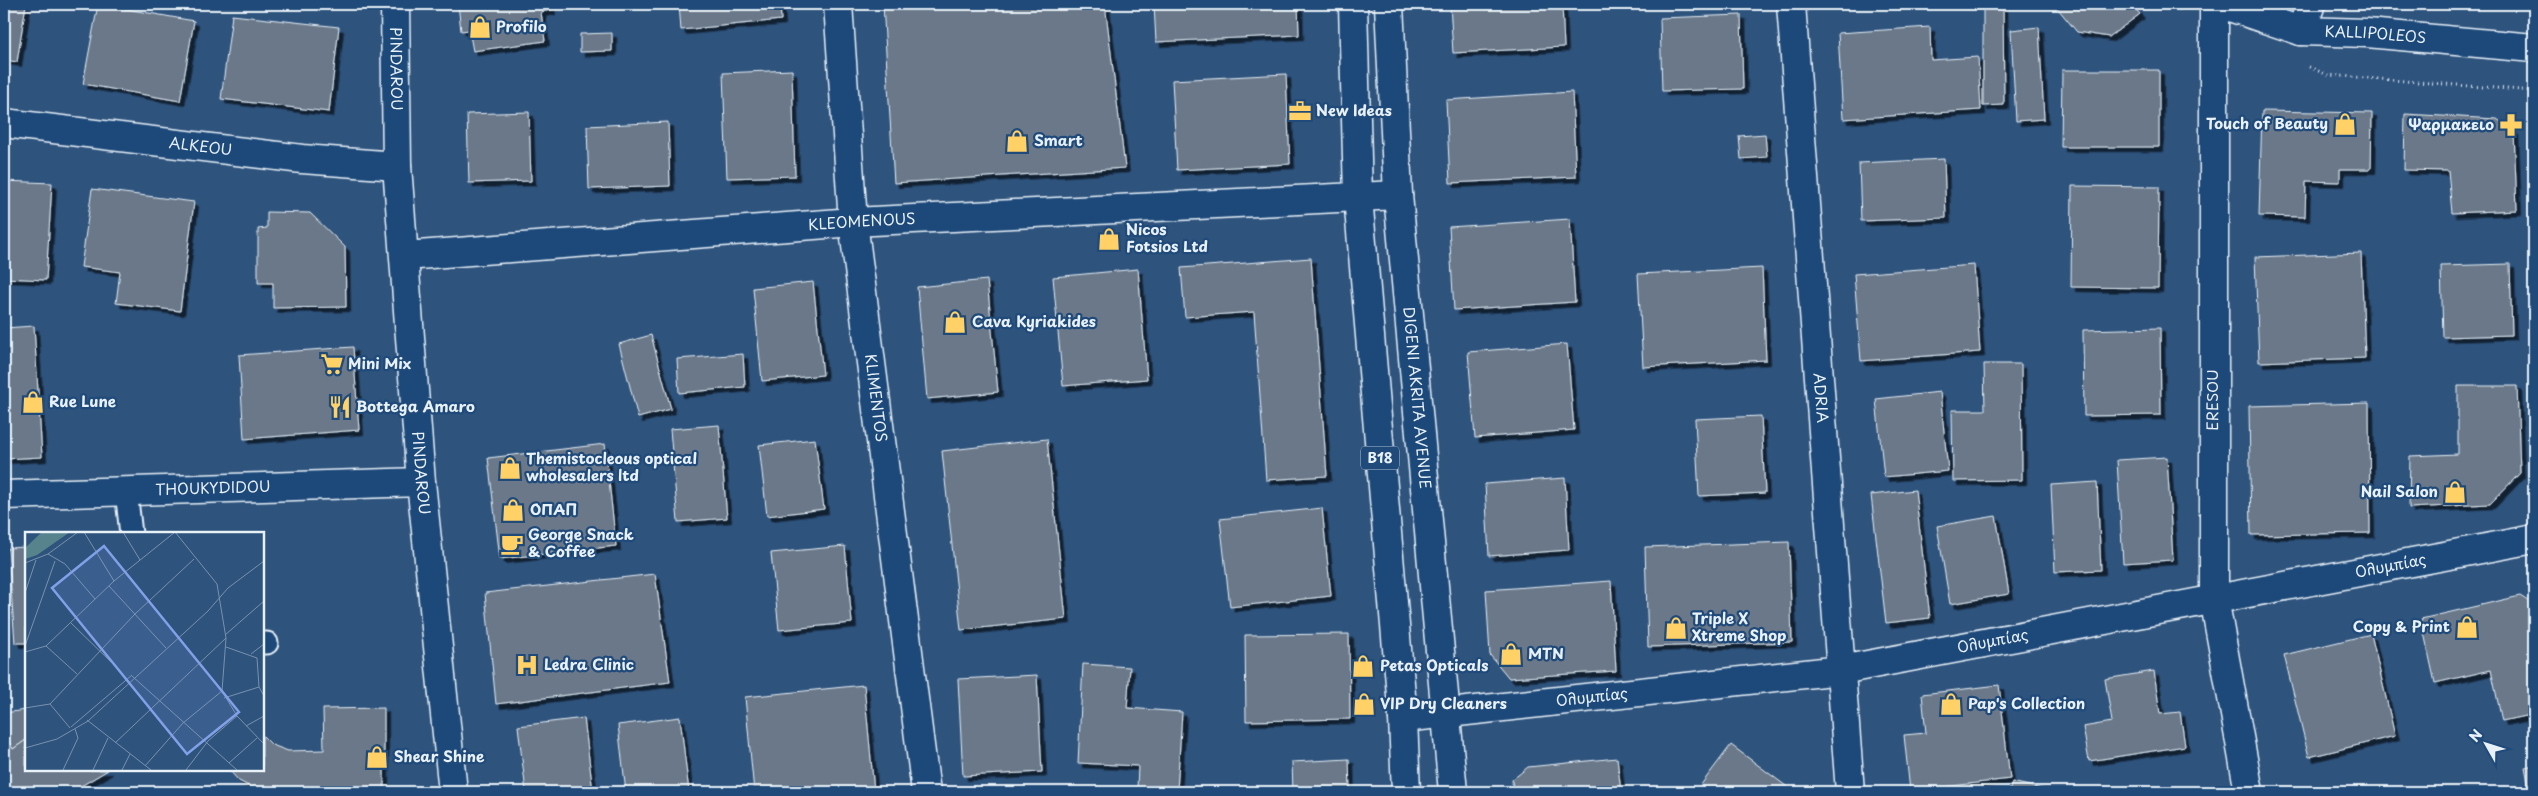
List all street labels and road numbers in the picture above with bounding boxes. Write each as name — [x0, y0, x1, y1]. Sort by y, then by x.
street label: KALLIPOLEOS — [2324, 19, 2427, 48]
street label: PINDAROU — [385, 27, 409, 111]
street label: ALKEOU — [168, 130, 234, 160]
street label: KLEOMENOUS — [807, 206, 916, 235]
street label: DIGENI AKRITA AVENUE — [1398, 306, 1438, 490]
street label: KLIMENTOS — [860, 353, 894, 443]
street label: ERESOU — [2200, 369, 2223, 431]
street label: ADRIA — [1809, 372, 1835, 424]
street label: PINDAROU — [407, 430, 437, 516]
road number: B18 — [1361, 446, 1399, 469]
street label: THOUKYDIDOU — [155, 474, 271, 500]
street label: Ολυμπίας — [2353, 547, 2428, 583]
street label: Ολυμπίας — [1955, 622, 2030, 658]
street label: Ολυμπίας — [1555, 680, 1629, 711]

